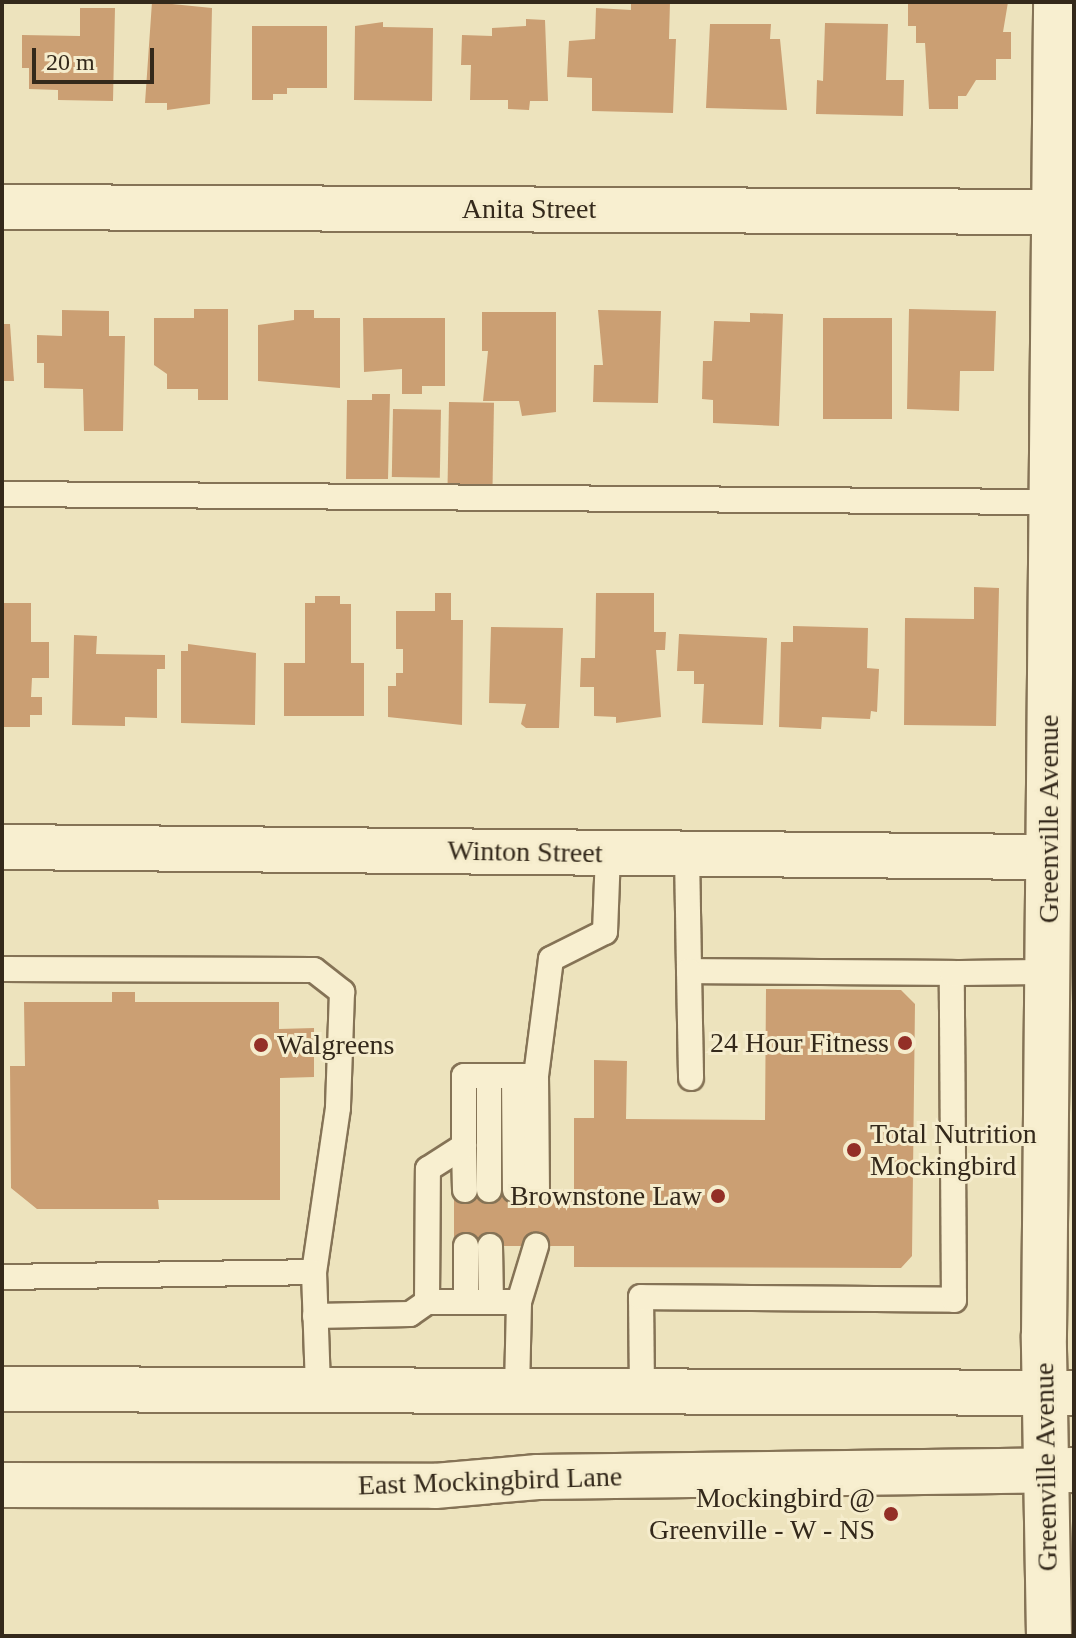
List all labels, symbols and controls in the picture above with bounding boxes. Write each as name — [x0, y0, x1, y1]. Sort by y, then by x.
scale bar — [36, 32, 158, 82]
text: 20 m — [46, 49, 95, 75]
street label: Anita Street — [462, 192, 596, 226]
street label: Greenville Avenue — [1032, 714, 1066, 924]
street label: Winton Street — [447, 834, 603, 870]
place label: 24 Hour Fitness — [710, 1026, 889, 1060]
place label: Walgreens — [277, 1028, 394, 1062]
marker: 24 Hour Fitness — [896, 1034, 914, 1052]
marker: Walgreens — [252, 1036, 270, 1054]
place label: Total Nutrition Mockingbird — [870, 1117, 1037, 1183]
marker: Total Nutrition Mockingbird — [845, 1141, 863, 1159]
place label: Brownstone Law — [510, 1179, 702, 1213]
marker: Brownstone Law — [709, 1187, 727, 1205]
street label: Greenville Avenue — [1027, 1362, 1065, 1572]
street label: East Mockingbird Lane — [357, 1460, 623, 1502]
place label: Mockingbird @ Greenville - W - NS — [648, 1481, 875, 1547]
marker: Mockingbird @ Greenville - W - NS — [882, 1505, 900, 1523]

